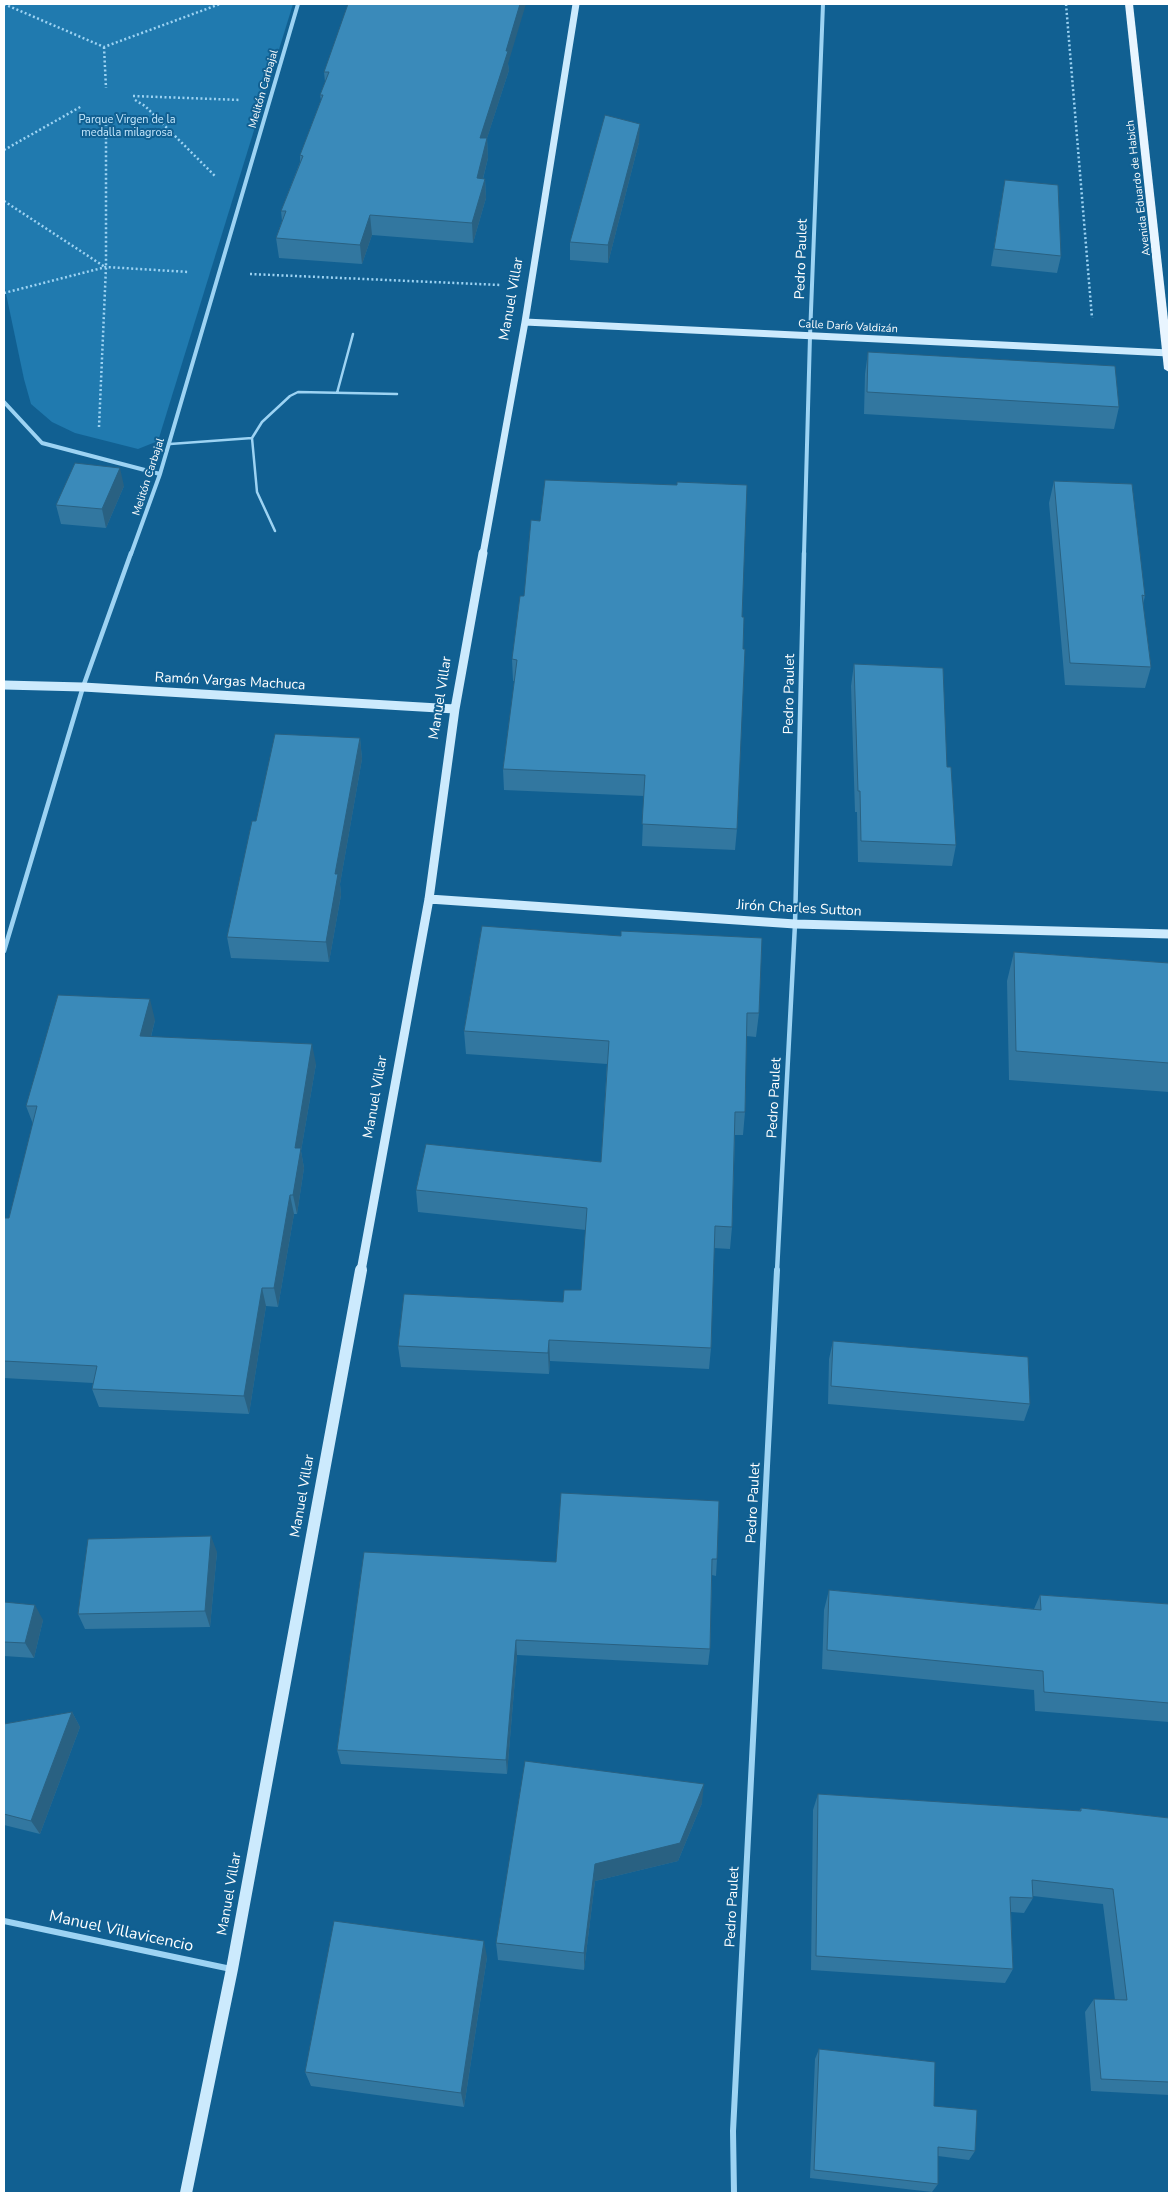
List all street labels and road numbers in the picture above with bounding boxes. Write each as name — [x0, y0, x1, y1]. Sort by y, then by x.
street label: Melitón Carbajal — [246, 48, 282, 130]
street label: Avenida Eduardo de Habich — [1124, 119, 1154, 257]
street label: Pedro Paulet — [792, 218, 812, 300]
street label: Manuel Villar — [496, 256, 528, 342]
street label: Calle Darío Valdizán — [798, 318, 898, 336]
street label: Melitón Carbajal — [130, 436, 168, 518]
street label: Pedro Paulet — [781, 654, 799, 734]
street label: Manuel Villar — [426, 655, 456, 741]
street label: Ramón Vargas Machuca — [154, 670, 306, 694]
street label: Jirón Charles Sutton — [736, 897, 862, 921]
street label: Manuel Villar — [360, 1054, 392, 1140]
street label: Pedro Paulet — [765, 1057, 785, 1139]
street label: Manuel Villar — [287, 1453, 319, 1539]
street label: Pedro Paulet — [744, 1462, 764, 1544]
street label: Manuel Villar — [214, 1851, 246, 1937]
street label: Pedro Paulet — [723, 1866, 743, 1948]
street label: Manuel Villavicencio — [47, 1907, 195, 1957]

